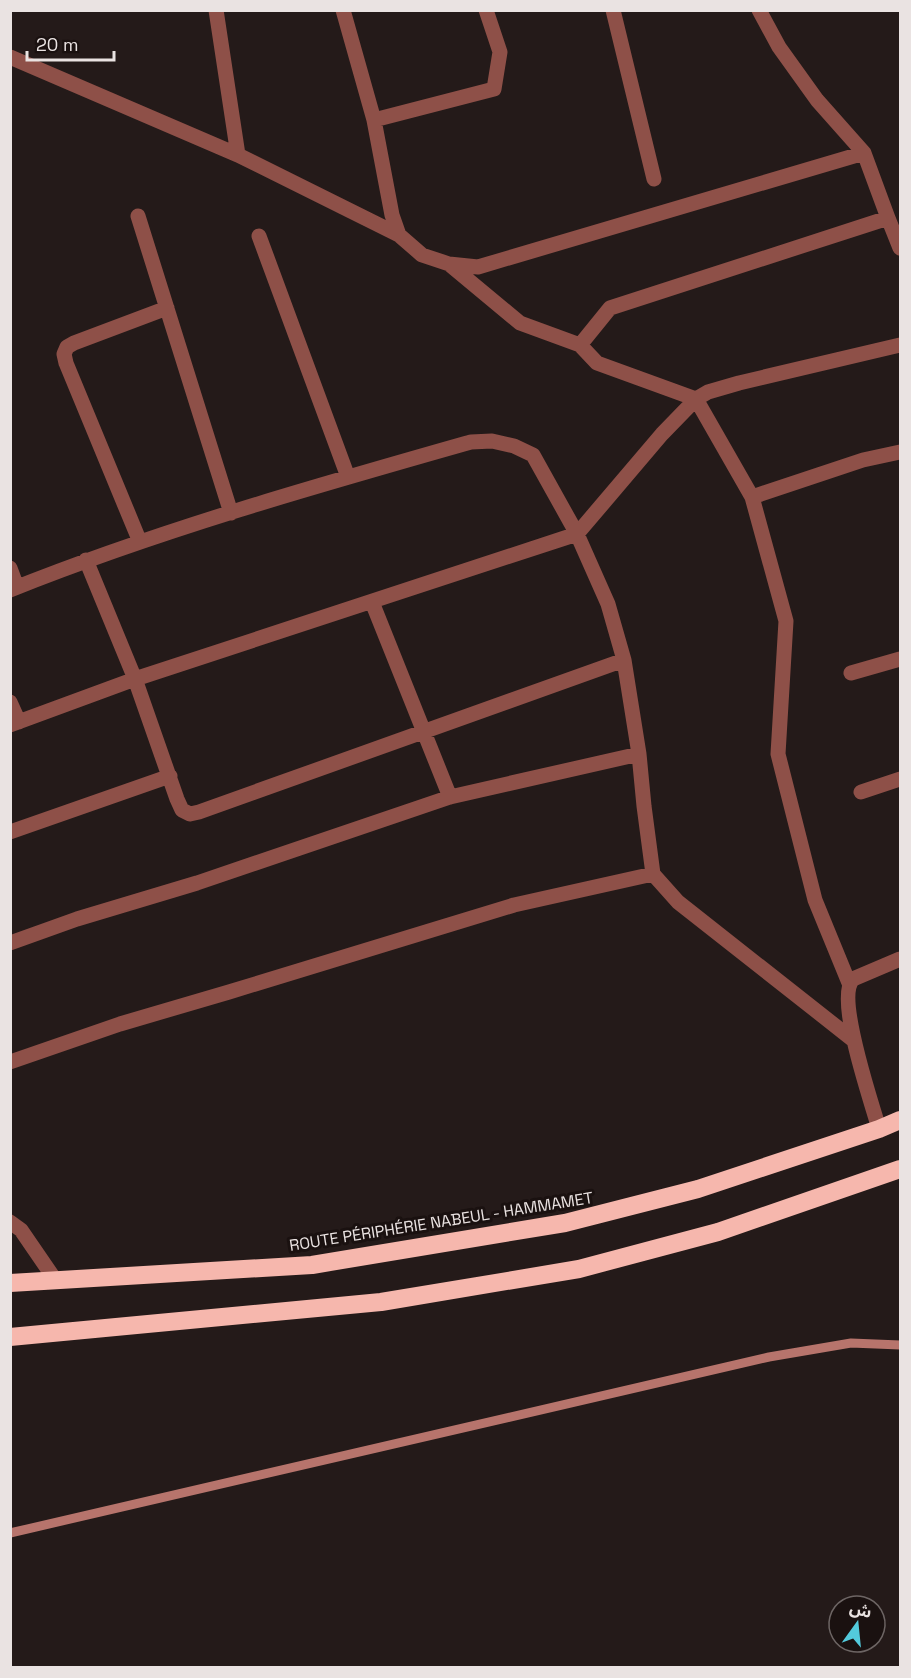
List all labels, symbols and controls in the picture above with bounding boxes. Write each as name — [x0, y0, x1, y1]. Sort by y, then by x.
scale bar — [27, 24, 114, 62]
text: 20 m — [36, 33, 79, 56]
street label: ROUTE PÉRIPHÉRIE NABEUL - HAMMAMET — [288, 1187, 594, 1256]
north arrow — [827, 1594, 887, 1654]
text: ش — [847, 1597, 874, 1623]

